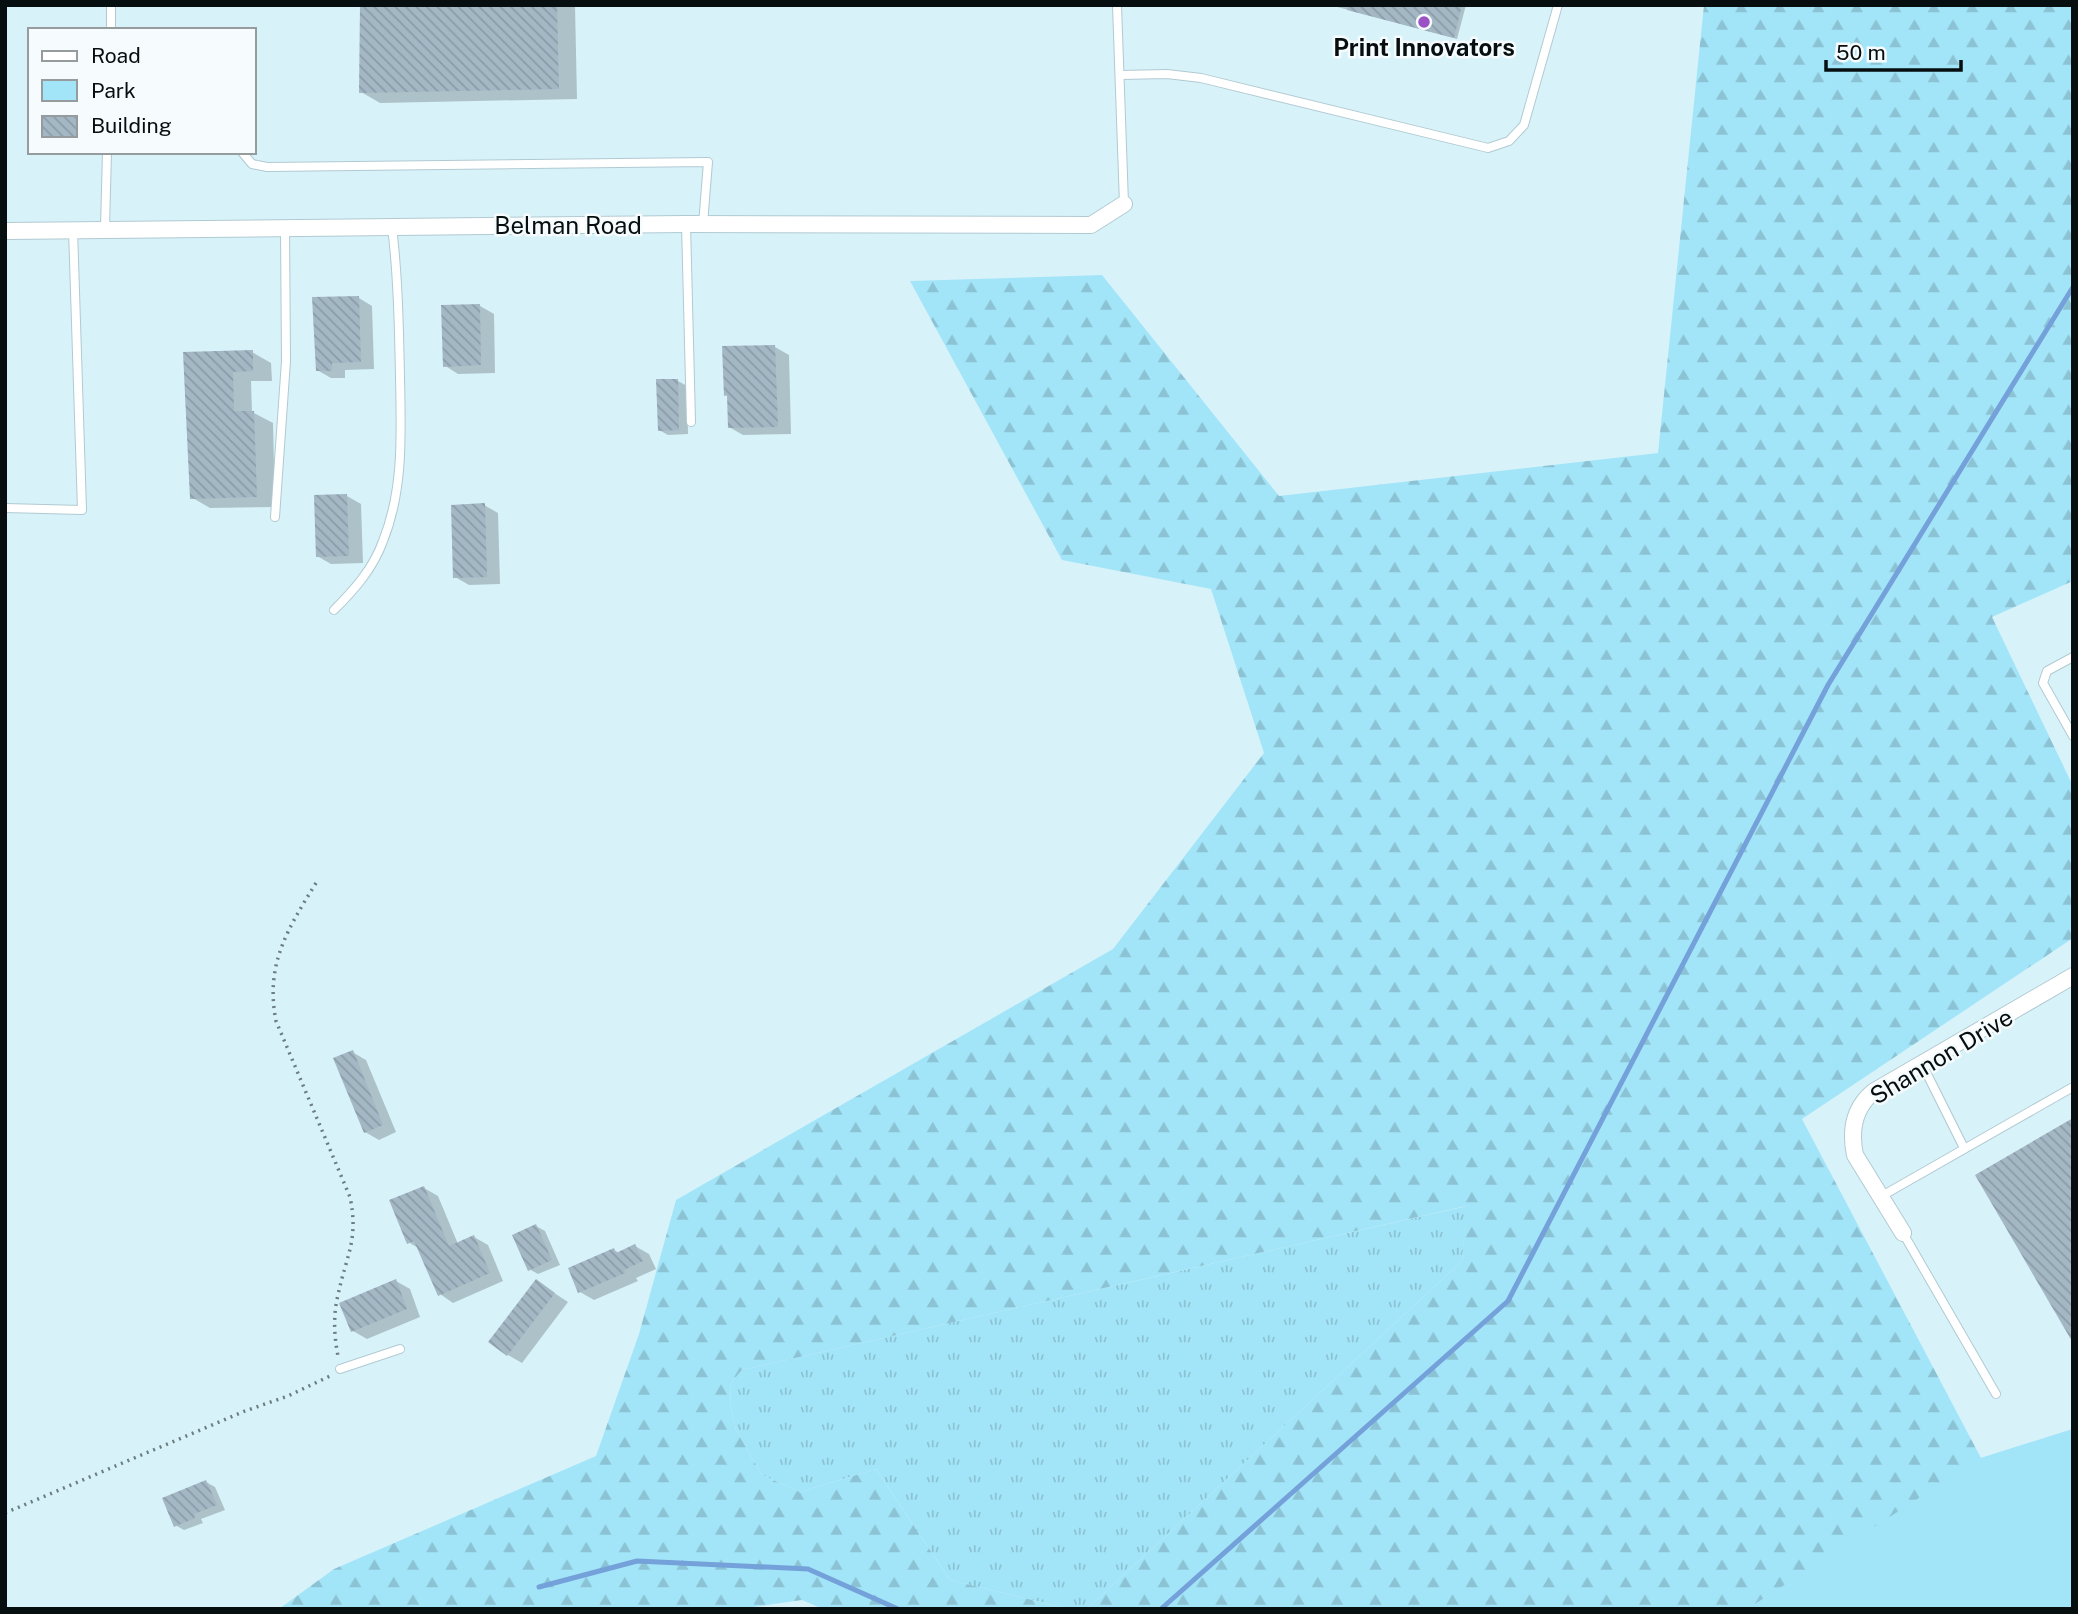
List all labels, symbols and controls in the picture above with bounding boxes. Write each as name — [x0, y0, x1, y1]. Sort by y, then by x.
marker: Print Innovators — [1416, 14, 1432, 30]
legend — [28, 28, 256, 154]
scale bar — [1826, 28, 1961, 72]
place label: Print Innovators — [1333, 33, 1515, 61]
text: 50 m — [1836, 40, 1886, 65]
text: Road — [91, 43, 141, 68]
text: Park — [91, 78, 136, 103]
text: Building — [91, 113, 172, 138]
street label: Belman Road — [494, 211, 642, 239]
street label: Shannon Drive — [1865, 1002, 2017, 1110]

